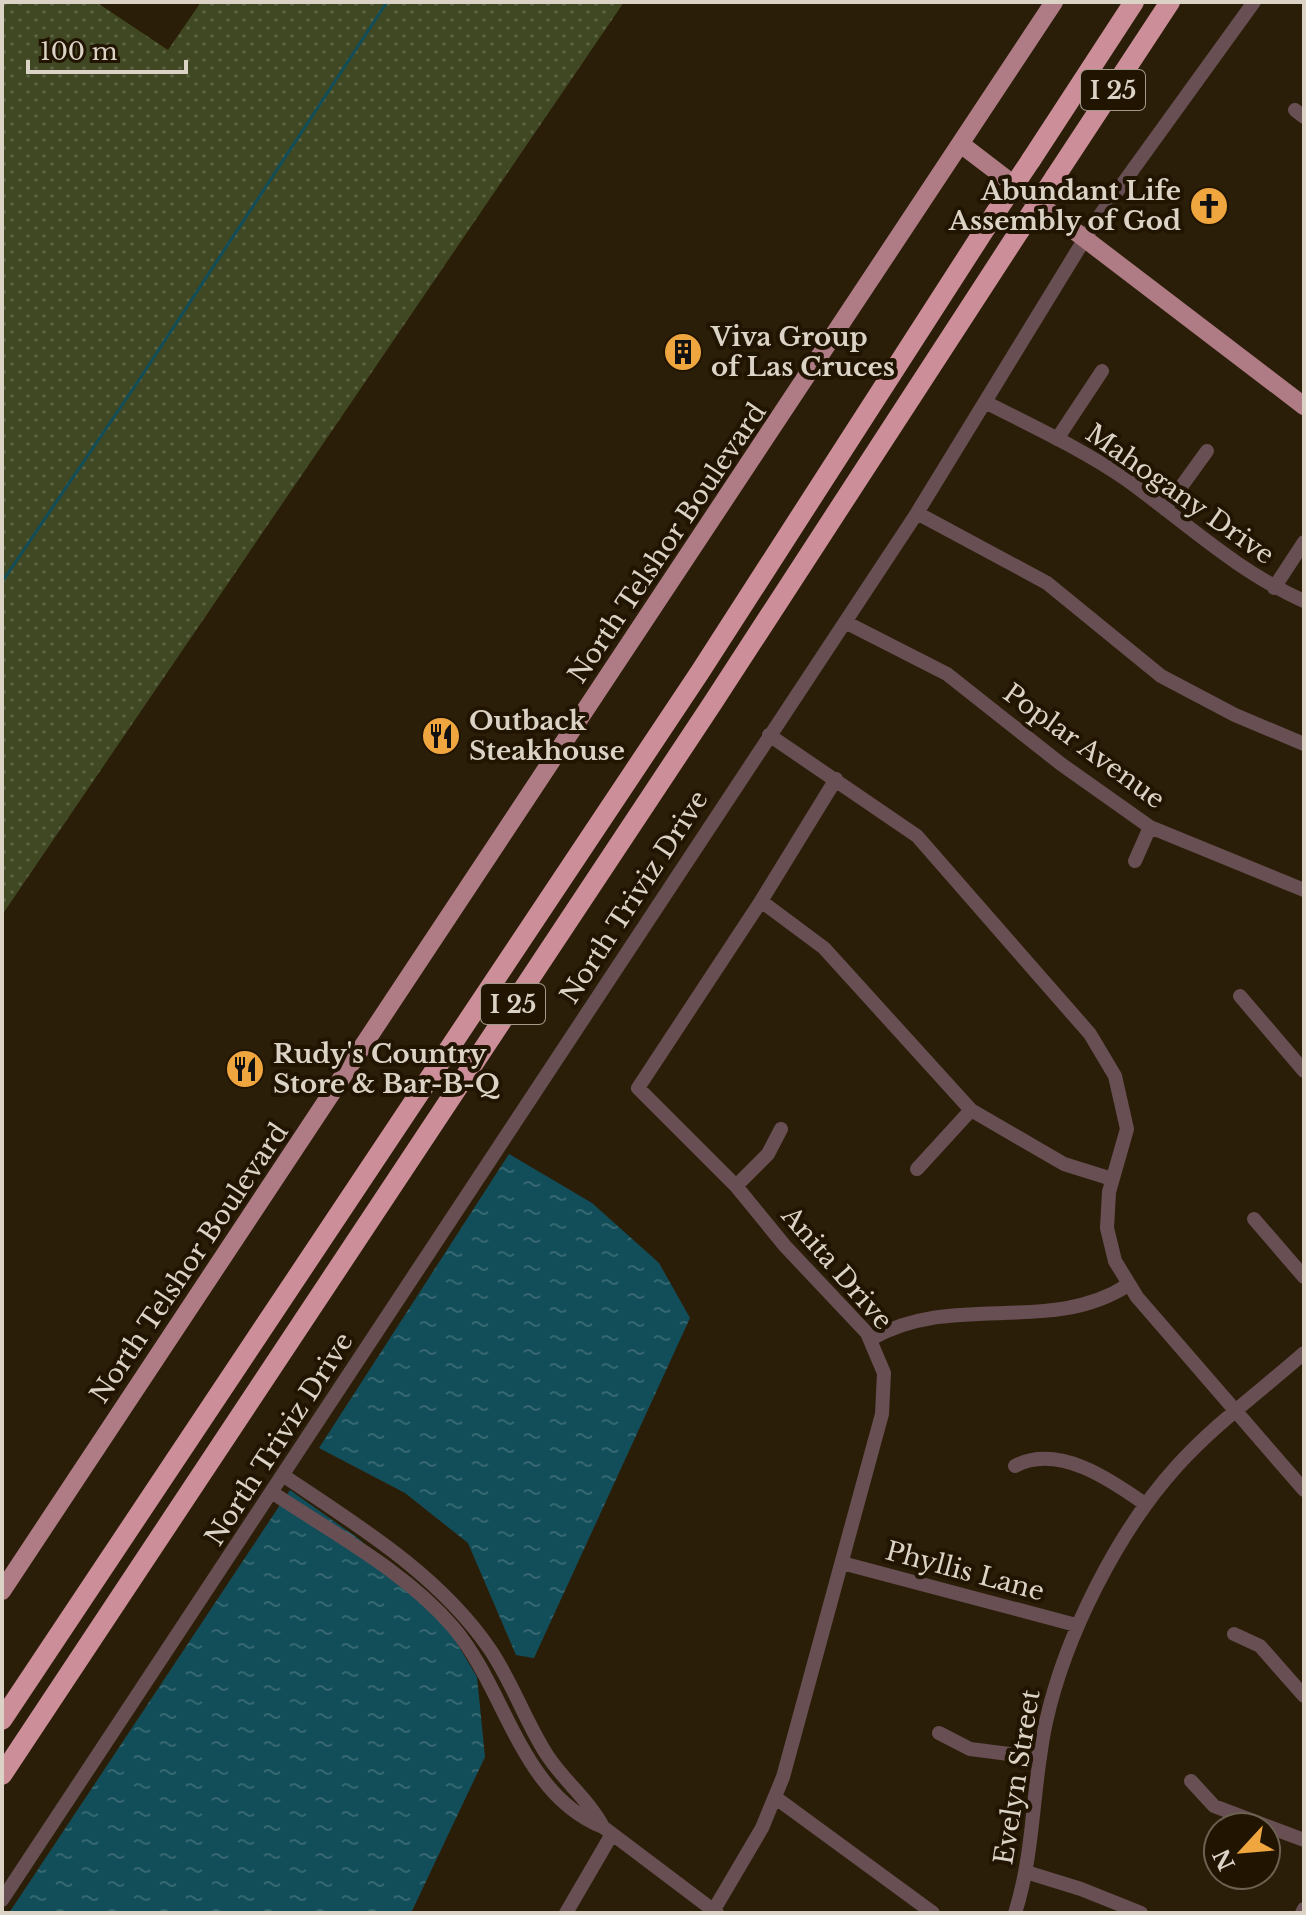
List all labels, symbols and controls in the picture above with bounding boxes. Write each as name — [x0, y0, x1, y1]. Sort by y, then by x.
scale bar — [28, 24, 186, 74]
text: 100 m — [40, 37, 118, 66]
road number: I 25 — [1081, 70, 1145, 110]
place label: Abundant Life Assembly of God — [948, 175, 1181, 237]
church icon: Abundant Life Assembly of God — [1188, 185, 1230, 227]
place label: Viva Group of Las Cruces — [710, 321, 895, 383]
building icon: Viva Group of Las Cruces — [662, 331, 704, 373]
street label: North Telshor Boulevard — [561, 397, 773, 689]
street label: Mahogany Drive — [1080, 417, 1280, 571]
street label: Poplar Avenue — [997, 677, 1171, 815]
place label: Outback Steakhouse — [469, 705, 625, 767]
restaurant icon: Outback Steakhouse — [420, 715, 462, 757]
street label: North Triviz Drive — [553, 784, 715, 1010]
road number: I 25 — [481, 984, 545, 1024]
place label: Rudy's Country Store & Bar-B-Q — [273, 1038, 500, 1100]
restaurant icon: Rudy's Country Store & Bar-B-Q — [224, 1048, 266, 1090]
street label: North Telshor Boulevard — [83, 1117, 295, 1409]
street label: Anita Drive — [774, 1199, 899, 1336]
street label: North Triviz Drive — [198, 1326, 360, 1552]
street label: Phyllis Lane — [882, 1534, 1048, 1608]
street label: Evelyn Street — [987, 1687, 1047, 1867]
north arrow — [1202, 1811, 1282, 1891]
text: N — [1208, 1844, 1241, 1875]

